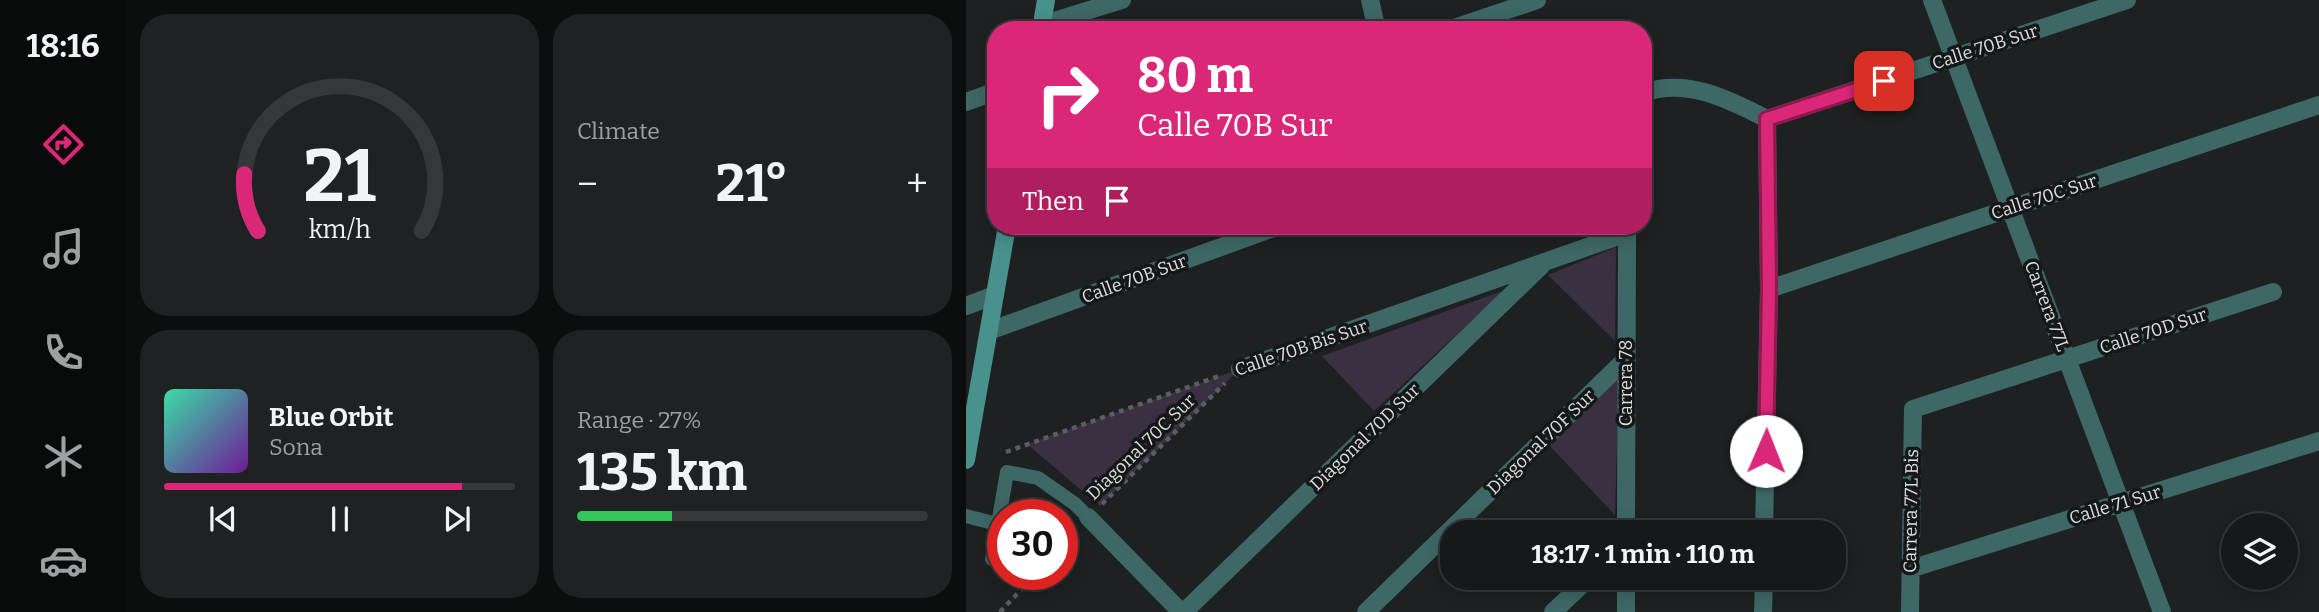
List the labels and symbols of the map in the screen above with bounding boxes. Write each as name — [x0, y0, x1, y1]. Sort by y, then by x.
street label: Calle 70B Sur — [1929, 20, 2041, 74]
pin — [1854, 51, 1914, 111]
street label: Calle 70C Sur — [1988, 170, 2100, 224]
street label: Calle 70B Sur — [1079, 250, 1189, 308]
street label: Carrera 77L — [2020, 258, 2074, 354]
street label: Calle 70D Sur — [2097, 303, 2209, 359]
street label: Calle 70B Bis Sur — [1232, 315, 1370, 381]
street label: Carrera 78 — [1615, 340, 1637, 426]
street label: Diagonal 70D Sur — [1305, 379, 1425, 495]
street label: Diagonal 70F Sur — [1482, 385, 1600, 499]
street label: Diagonal 70C Sur — [1082, 389, 1200, 505]
position arrow — [1729, 414, 1803, 488]
street label: Carrera 77L Bis — [1899, 449, 1923, 573]
street label: Calle 71 Sur — [2067, 481, 2163, 529]
speed limit sign: 30 — [987, 499, 1078, 590]

